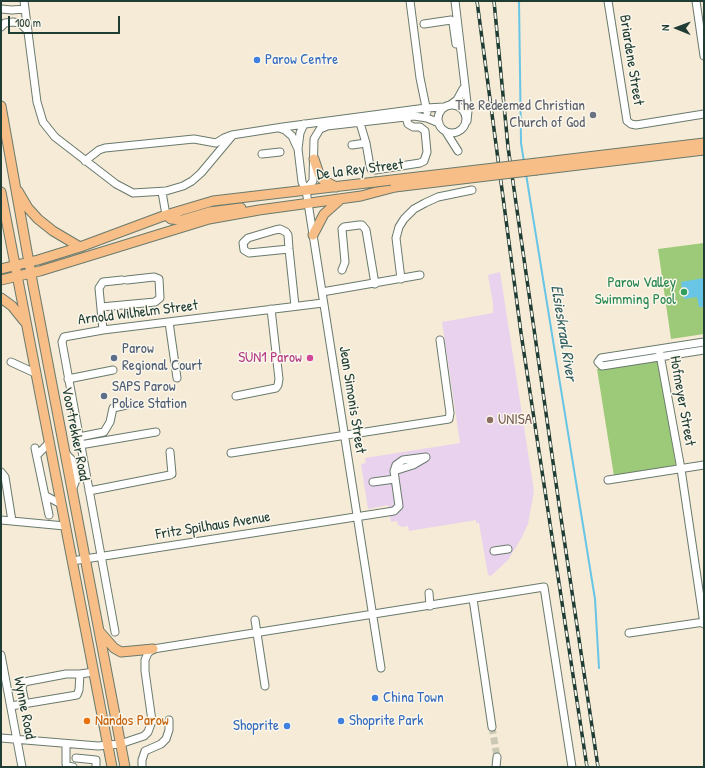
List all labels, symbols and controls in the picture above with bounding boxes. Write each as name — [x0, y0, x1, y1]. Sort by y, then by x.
scale bar — [10, 8, 122, 34]
north arrow — [657, 8, 697, 48]
street label: Briardene Street — [615, 13, 647, 107]
text: 100 m — [15, 14, 41, 31]
text: N — [658, 25, 672, 31]
place label: Parow Centre — [265, 51, 338, 69]
marker: Parow Centre — [252, 55, 262, 65]
place label: The Redeemed Christian Church of God — [456, 97, 585, 132]
marker: The Redeemed Christian Church of God — [588, 110, 598, 120]
street label: De la Rey Street — [316, 156, 404, 184]
place label: Parow Valley Swimming Pool — [595, 274, 676, 309]
water label: Elsieskraal River — [546, 284, 580, 382]
marker: Parow Valley Swimming Pool — [679, 287, 689, 297]
street label: Arnold Wilhelm Street — [77, 297, 199, 329]
place label: Parow Regional Court — [122, 340, 202, 375]
street label: Jean Simonis Street — [335, 345, 369, 455]
place label: SUN1 Parow — [238, 349, 302, 367]
marker: Parow Regional Court — [109, 353, 119, 363]
marker: SUN1 Parow — [305, 353, 315, 363]
street label: Hofmeyer Street — [665, 355, 699, 447]
place label: SAPS Parow Police Station — [112, 378, 187, 413]
street label: Voortrekker Road — [57, 385, 93, 483]
marker: SAPS Parow Police Station — [99, 391, 109, 401]
place label: UNISA — [498, 411, 532, 429]
marker: UNISA — [485, 415, 495, 425]
street label: Fritz Spilhaus Avenue — [154, 508, 272, 544]
street label: Wynne Road — [9, 675, 39, 741]
place label: China Town — [383, 689, 444, 707]
marker: China Town — [370, 693, 380, 703]
place label: Nandos Parow — [95, 712, 169, 730]
place label: Shoprite Park — [349, 712, 423, 730]
marker: Nandos Parow — [82, 716, 92, 726]
marker: Shoprite Park — [336, 716, 346, 726]
place label: Shoprite — [233, 717, 279, 735]
marker: Shoprite — [282, 721, 292, 731]

